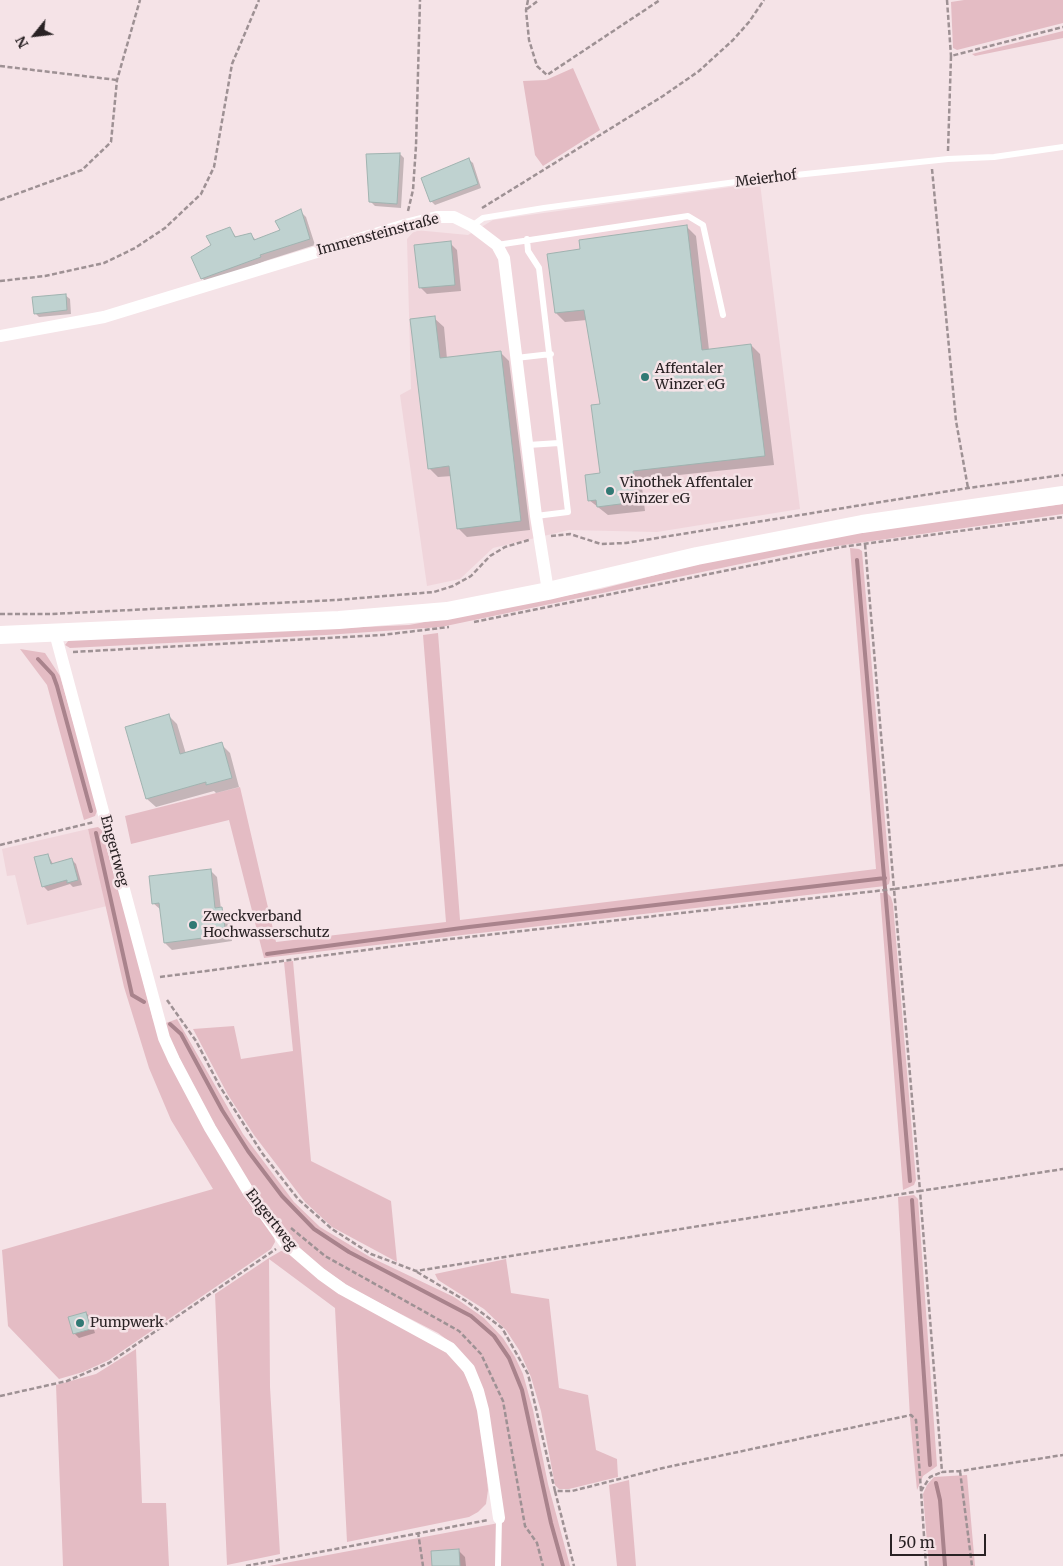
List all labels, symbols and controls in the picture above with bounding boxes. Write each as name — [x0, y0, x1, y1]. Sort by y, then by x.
north arrow — [10, 10, 60, 60]
text: N — [11, 33, 32, 51]
street label: Meierhof — [735, 167, 797, 191]
street label: Immensteinstraße — [315, 211, 441, 259]
place label: Affentaler Winzer eG — [655, 361, 725, 394]
marker: Affentaler Winzer eG — [639, 371, 651, 383]
place label: Vinothek Affentaler Winzer eG — [620, 475, 753, 508]
marker: Vinothek Affentaler Winzer eG — [604, 485, 616, 497]
street label: Engertweg — [96, 813, 132, 889]
place label: Zweckverband Hochwasserschutz — [203, 909, 329, 942]
marker: Zweckverband Hochwasserschutz — [187, 919, 199, 931]
street label: Engertweg — [242, 1186, 300, 1254]
place label: Pumpwerk — [90, 1315, 164, 1331]
marker: Pumpwerk — [74, 1317, 86, 1329]
scale bar — [893, 1524, 989, 1556]
text: 50 m — [898, 1533, 935, 1552]

